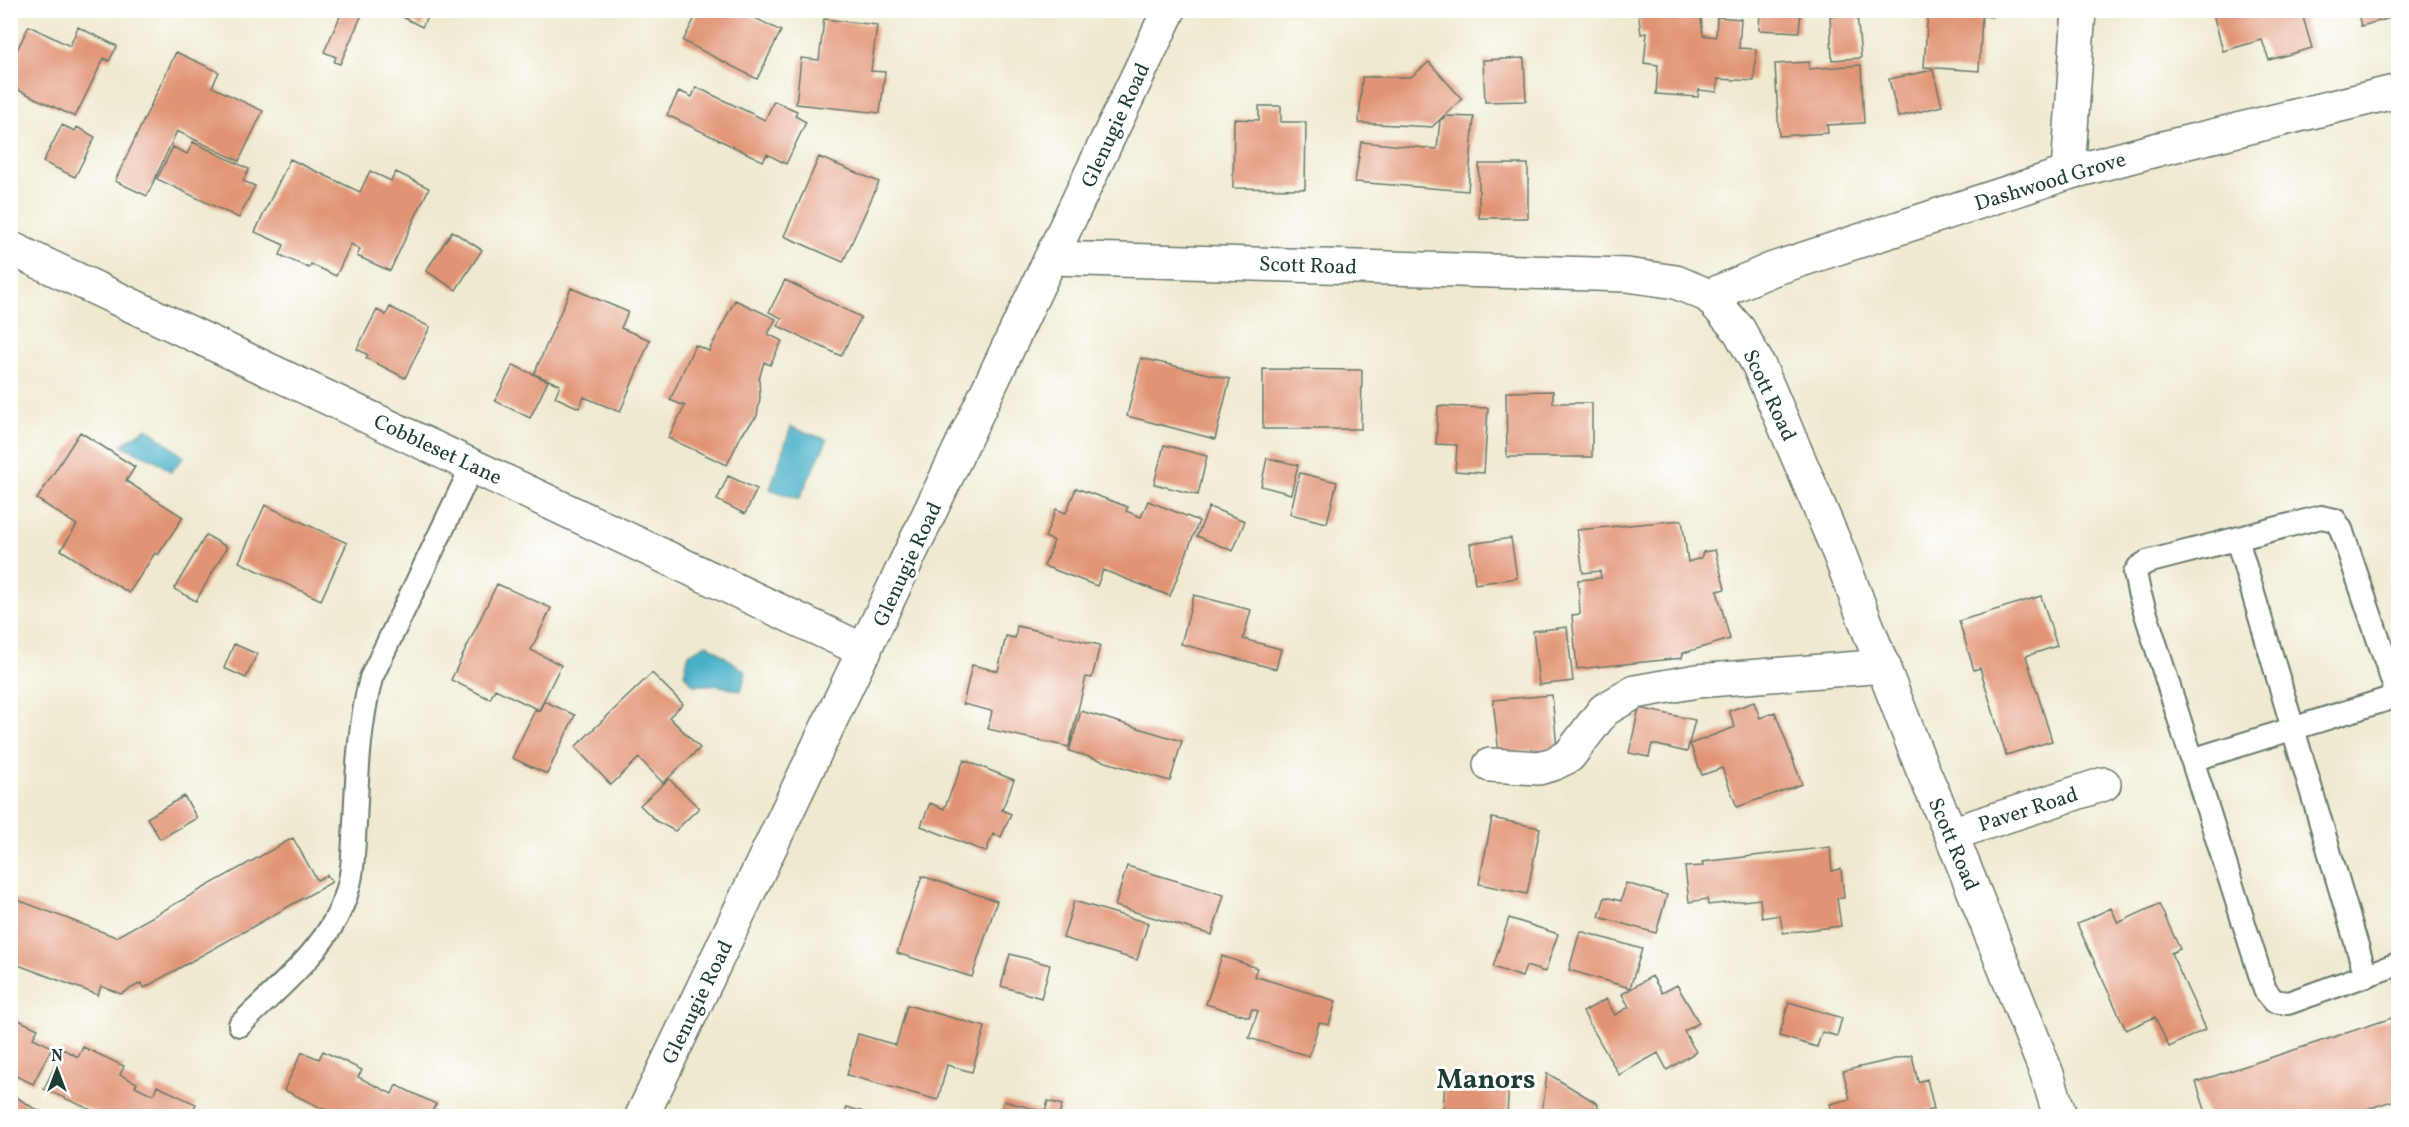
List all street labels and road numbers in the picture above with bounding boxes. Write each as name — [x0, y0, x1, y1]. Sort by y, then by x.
street label: Glenugie Road — [1075, 59, 1158, 193]
street label: Dashwood Grove — [1971, 146, 2130, 219]
street label: Scott Road — [1258, 250, 1358, 283]
street label: Scott Road — [1735, 345, 1803, 446]
street label: Cobbleset Lane — [368, 408, 506, 493]
street label: Glenugie Road — [867, 498, 950, 632]
street label: Paver Road — [1975, 781, 2082, 840]
street label: Scott Road — [1920, 794, 1985, 896]
street label: Glenugie Road — [656, 936, 741, 1069]

